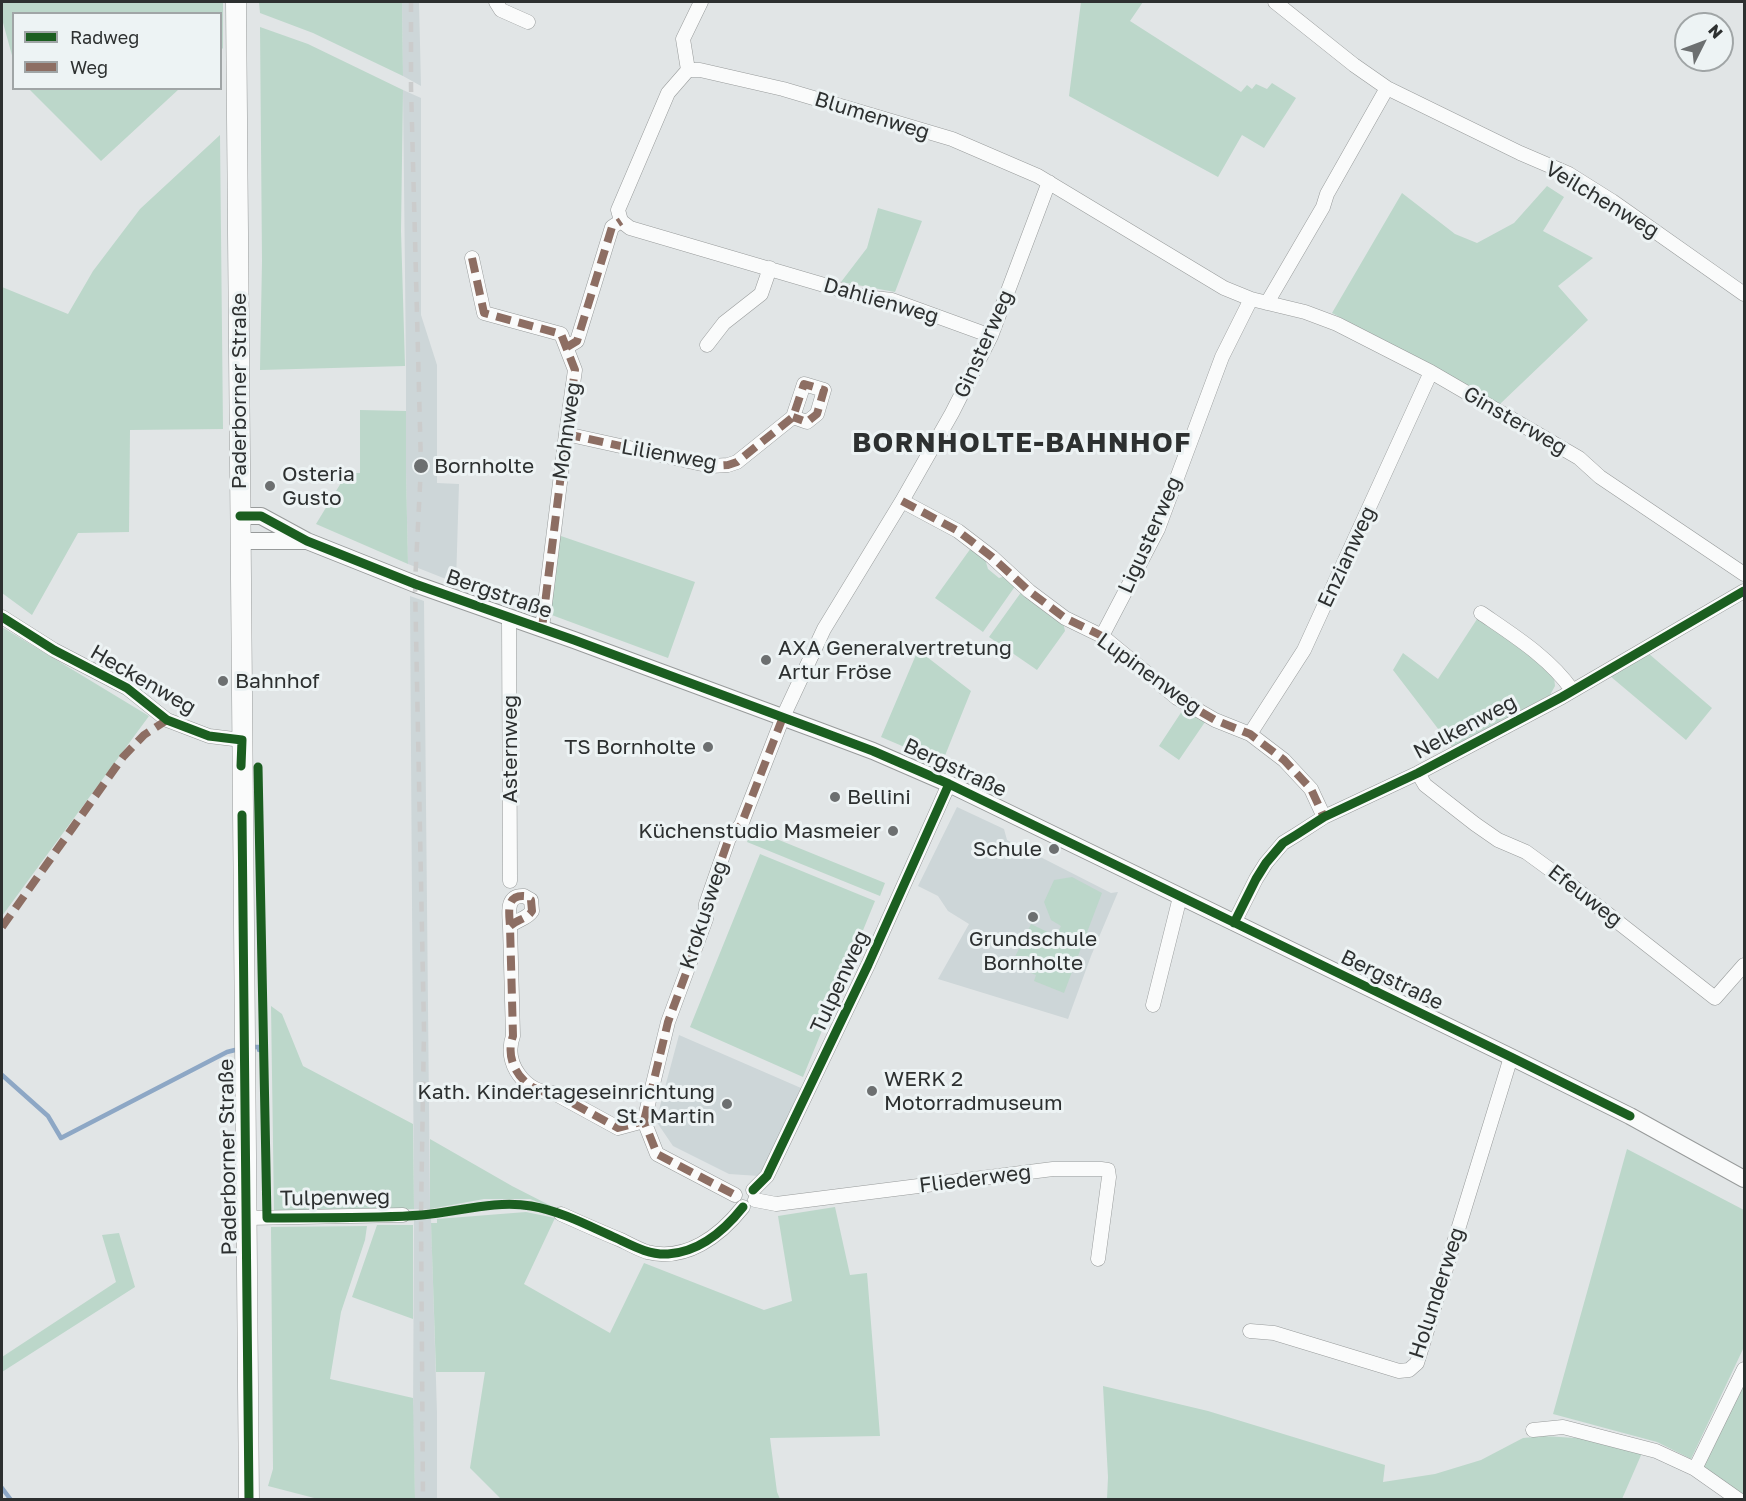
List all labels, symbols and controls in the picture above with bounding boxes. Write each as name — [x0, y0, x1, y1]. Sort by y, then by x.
legend — [12, 12, 222, 90]
north arrow — [1674, 12, 1734, 72]
text: N — [1704, 20, 1727, 43]
text: Radweg — [70, 26, 139, 48]
text: Weg — [70, 56, 108, 78]
street label: Blumenweg — [811, 87, 933, 145]
street label: Veilchenweg — [1541, 156, 1663, 244]
street label: Dahlienweg — [821, 273, 941, 329]
street label: Ginsterweg — [949, 286, 1019, 402]
street label: Paderborner Straße — [226, 293, 252, 489]
street label: Mohnweg — [548, 381, 586, 481]
street label: Ginsterweg — [1459, 381, 1571, 461]
district label: BORNHOLTE-BAHNHOF — [852, 427, 1192, 459]
street label: Lilienweg — [619, 434, 719, 476]
place label: Bornholte — [434, 453, 534, 479]
marker: Bornholte — [412, 457, 430, 475]
place label: Osteria Gusto — [282, 461, 355, 511]
street label: Ligusterweg — [1113, 473, 1187, 597]
marker: Osteria Gusto — [263, 479, 277, 493]
street label: Enzianweg — [1313, 502, 1381, 612]
street label: Bergstraße — [442, 564, 556, 624]
street label: Lupinenweg — [1092, 628, 1206, 720]
place label: AXA Generalvertretung Artur Fröse — [778, 635, 1012, 685]
street label: Heckenweg — [86, 640, 200, 720]
marker: AXA Generalvertretung Artur Fröse — [759, 653, 773, 667]
place label: Bahnhof — [235, 668, 320, 694]
marker: Bahnhof — [216, 674, 230, 688]
street label: Nelkenweg — [1409, 689, 1521, 765]
street label: Asternweg — [497, 695, 523, 803]
street label: Bergstraße — [899, 733, 1011, 803]
place label: TS Bornholte — [564, 734, 696, 760]
marker: TS Bornholte — [701, 740, 715, 754]
place label: Bellini — [847, 784, 911, 810]
marker: Bellini — [828, 790, 842, 804]
place label: Küchenstudio Masmeier — [638, 818, 881, 844]
marker: Küchenstudio Masmeier — [886, 824, 900, 838]
place label: Schule — [973, 836, 1042, 862]
marker: Schule — [1047, 842, 1061, 856]
street label: Krokusweg — [675, 858, 733, 972]
street label: Efeuweg — [1543, 859, 1627, 933]
marker: Grundschule Bornholte — [1026, 910, 1040, 924]
place label: Grundschule Bornholte — [969, 926, 1097, 976]
street label: Tulpenweg — [805, 927, 875, 1037]
street label: Bergstraße — [1337, 944, 1447, 1016]
street label: Paderborner Straße — [214, 1059, 242, 1255]
place label: WERK 2 Motorradmuseum — [884, 1066, 1062, 1116]
place label: Kath. Kindertageseinrichtung St. Martin — [417, 1079, 715, 1129]
marker: WERK 2 Motorradmuseum — [865, 1084, 879, 1098]
marker: Kath. Kindertageseinrichtung St. Martin — [720, 1097, 734, 1111]
street label: Fliederweg — [918, 1160, 1032, 1198]
street label: Tulpenweg — [280, 1184, 390, 1212]
street label: Holunderweg — [1404, 1224, 1470, 1362]

